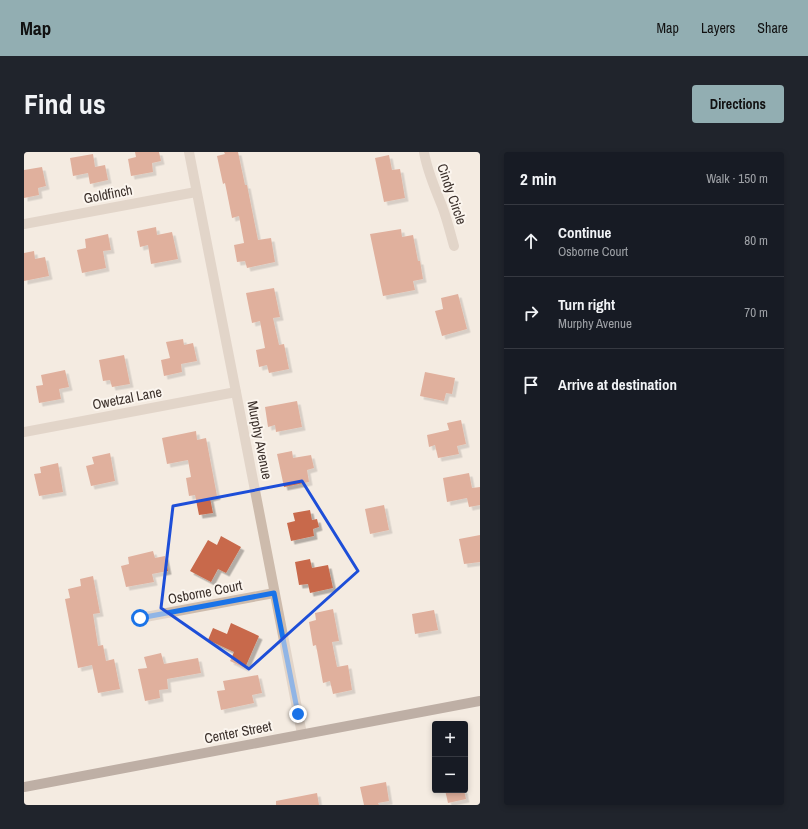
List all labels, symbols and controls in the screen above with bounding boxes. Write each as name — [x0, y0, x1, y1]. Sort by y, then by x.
text: Map — [20, 15, 51, 41]
text: Map — [657, 19, 679, 37]
text: Layers — [701, 19, 735, 37]
text: Share — [757, 19, 788, 37]
text: Find us — [24, 85, 106, 123]
button: Directions — [692, 85, 784, 123]
street label: Cindy Circle — [433, 161, 471, 227]
text: 2 min — [520, 167, 556, 190]
text: Walk · 150 m — [706, 170, 768, 187]
street label: Goldfinch — [82, 180, 134, 208]
text: Continue — [558, 222, 611, 243]
icon: ahead — [520, 230, 542, 252]
text: 80 m — [744, 232, 768, 249]
text: Osborne Court — [558, 243, 628, 260]
text: Turn right — [558, 294, 615, 315]
icon: right — [520, 302, 542, 324]
text: 70 m — [744, 304, 768, 321]
text: Murphy Avenue — [558, 315, 632, 332]
icon: arrive — [520, 374, 542, 396]
text: Arrive at destination — [558, 374, 677, 395]
street label: Owetzal Lane — [91, 382, 163, 414]
street label: Murphy Avenue — [244, 399, 276, 481]
street label: Osborne Court — [166, 576, 244, 608]
route start — [131, 609, 149, 627]
route end — [289, 705, 307, 723]
street label: Center Street — [203, 717, 273, 747]
map controls — [432, 721, 468, 793]
button: + — [432, 721, 468, 757]
button: − — [432, 757, 468, 793]

